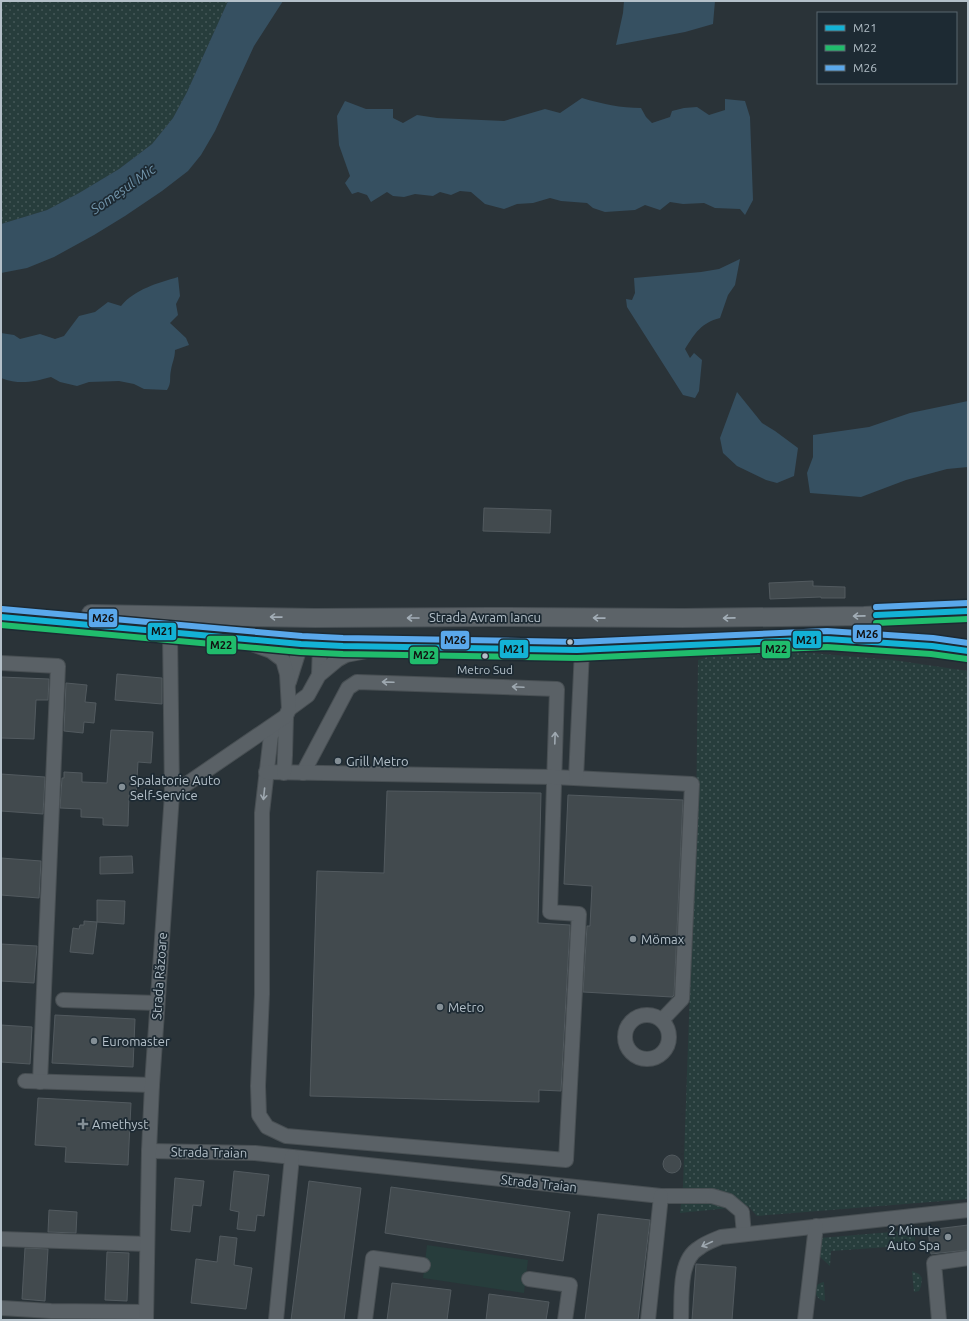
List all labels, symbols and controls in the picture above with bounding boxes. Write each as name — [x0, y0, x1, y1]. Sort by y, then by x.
legend — [817, 12, 957, 84]
text: M21 — [853, 21, 877, 34]
text: M22 — [853, 41, 877, 54]
text: M26 — [853, 61, 877, 74]
water label: Someșul Mic — [86, 160, 159, 218]
line badge: M26 — [88, 608, 118, 628]
street label: Strada Avram Iancu — [429, 610, 541, 624]
text: M26 — [92, 612, 114, 624]
one-way arrow — [853, 612, 866, 620]
one-way arrow — [270, 613, 283, 621]
one-way arrow — [407, 614, 420, 622]
one-way arrow — [593, 614, 606, 622]
one-way arrow — [723, 614, 736, 622]
line badge: M21 — [147, 622, 177, 641]
line badge: M26 — [852, 624, 882, 643]
text: M21 — [151, 625, 173, 637]
text: M26 — [856, 628, 878, 640]
line badge: M26 — [440, 630, 470, 650]
line badge: M21 — [792, 630, 822, 649]
text: M26 — [444, 634, 466, 646]
text: M21 — [796, 634, 818, 646]
line badge: M22 — [206, 635, 237, 655]
unlabelled marker — [565, 637, 575, 647]
text: M22 — [210, 639, 232, 651]
line badge: M21 — [499, 639, 529, 659]
line badge: M22 — [761, 640, 791, 659]
text: M21 — [503, 643, 525, 655]
text: M22 — [765, 643, 787, 655]
line badge: M22 — [409, 646, 439, 665]
text: M22 — [413, 649, 435, 661]
marker: Metro Sud — [480, 651, 490, 661]
place label: Metro Sud — [457, 663, 513, 676]
one-way arrow — [382, 678, 395, 686]
one-way arrow — [512, 683, 525, 691]
one-way arrow — [551, 732, 559, 745]
place label: Grill Metro — [346, 754, 409, 768]
marker: Grill Metro — [333, 756, 343, 766]
place label: Spalatorie Auto Self-Service — [130, 773, 221, 802]
marker: Spalatorie Auto Self-Service — [117, 782, 127, 792]
one-way arrow — [260, 787, 267, 800]
street label: Strada Răzoare — [149, 932, 169, 1020]
place label: Mömax — [641, 932, 685, 946]
marker: Mömax — [628, 934, 638, 944]
place label: Metro — [448, 1000, 484, 1014]
marker: Metro — [435, 1002, 445, 1012]
place label: Euromaster — [102, 1034, 170, 1048]
marker: Euromaster — [89, 1036, 99, 1046]
place label: Amethyst — [92, 1117, 148, 1131]
marker: Amethyst — [77, 1118, 89, 1130]
street label: Strada Traian — [171, 1144, 247, 1160]
street label: Strada Traian — [500, 1172, 578, 1194]
place label: 2 Minute Auto Spa — [887, 1223, 940, 1252]
marker: 2 Minute Auto Spa — [943, 1232, 953, 1242]
one-way arrow — [701, 1241, 713, 1248]

